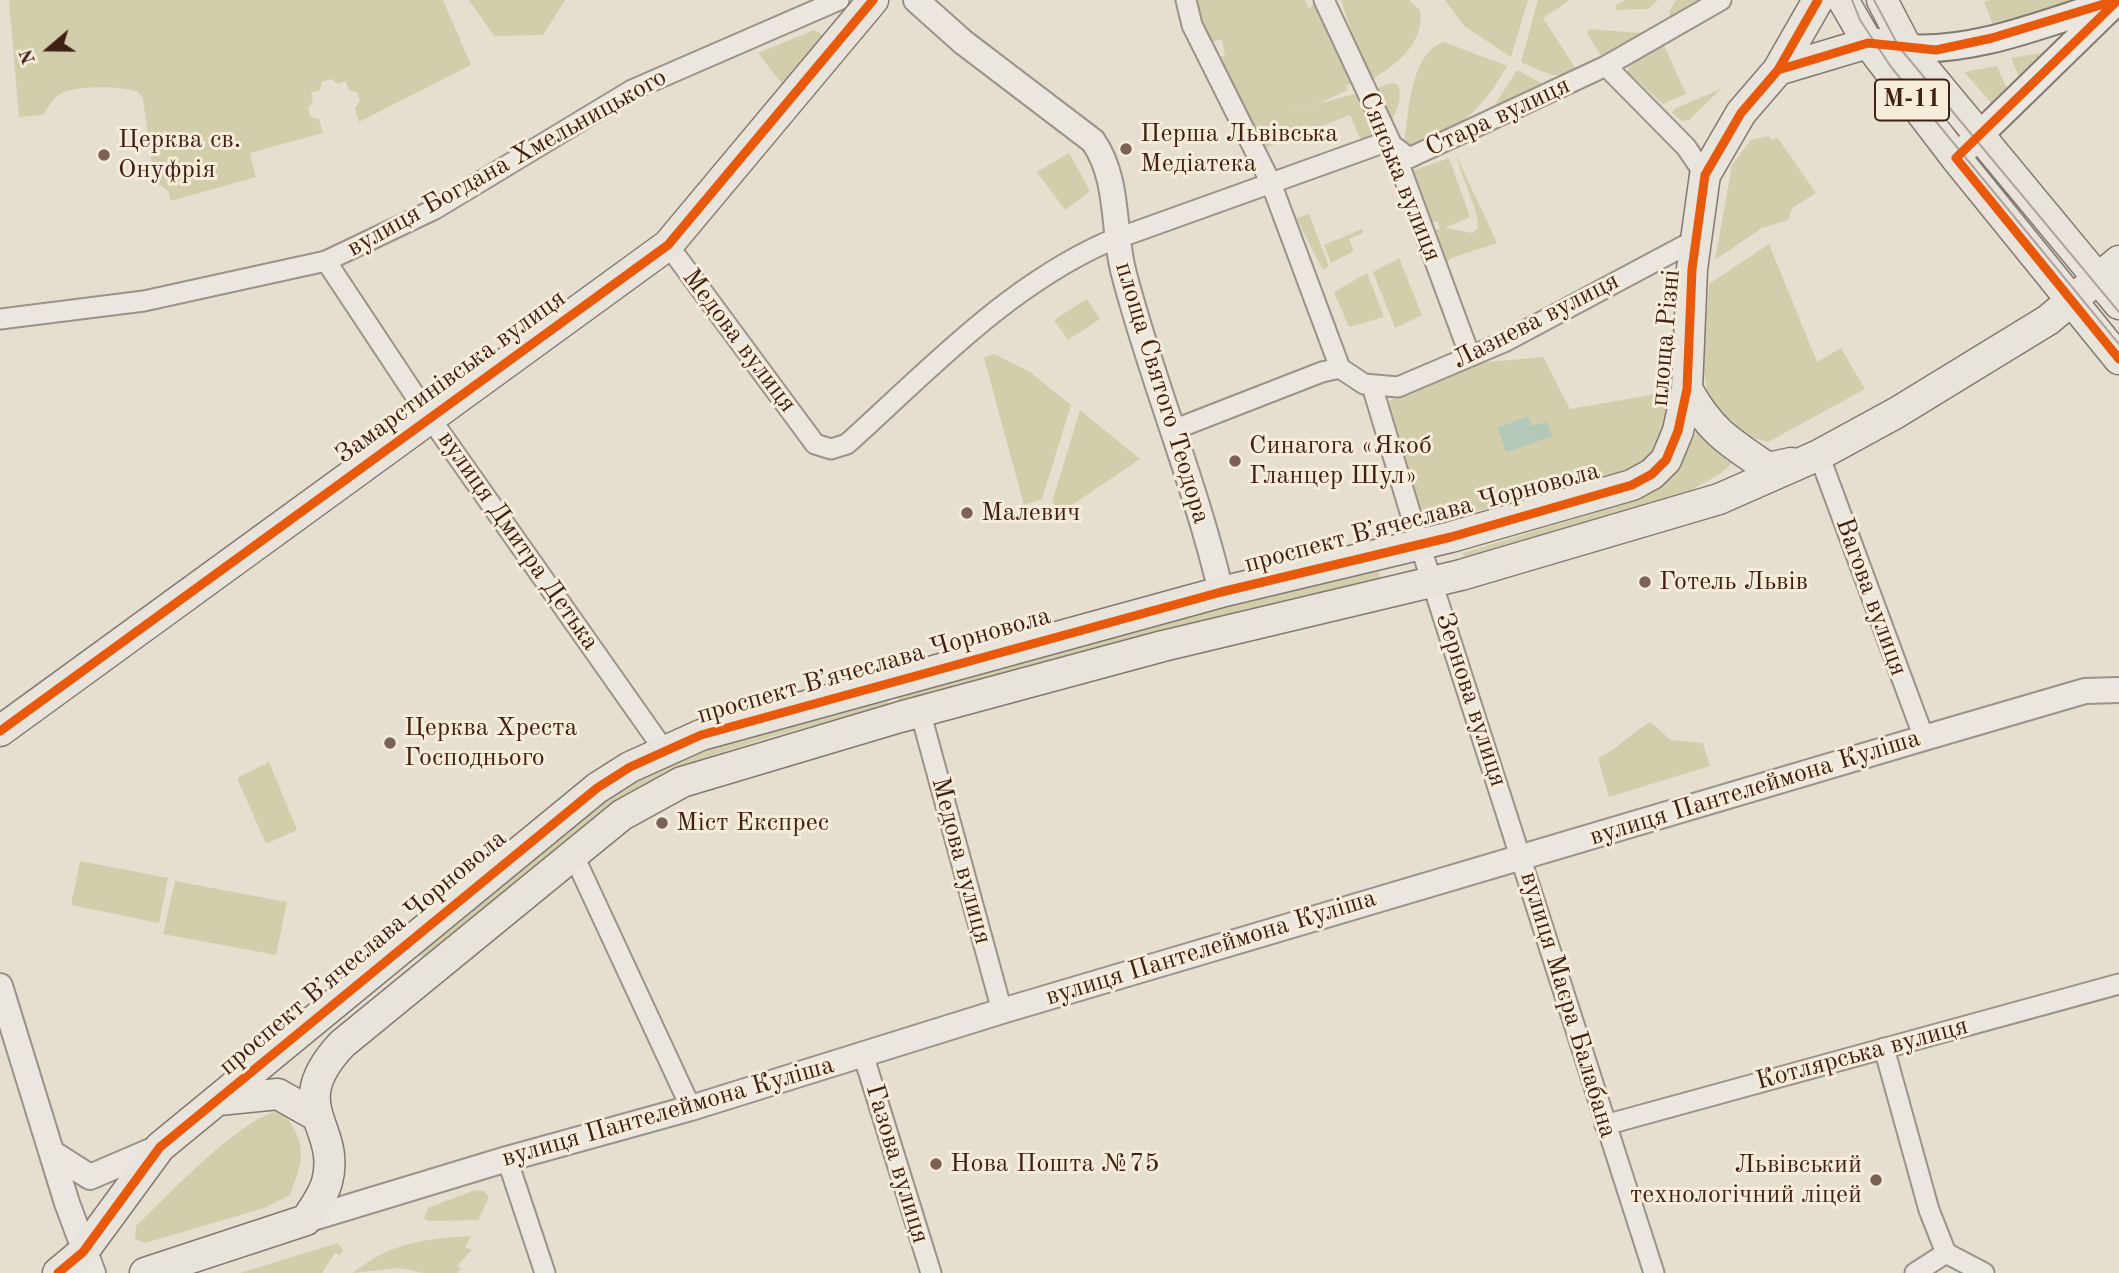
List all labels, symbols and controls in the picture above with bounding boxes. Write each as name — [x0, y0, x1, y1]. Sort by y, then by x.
north arrow — [14, 14, 84, 84]
text: N — [17, 46, 40, 66]
street label: вулиця Богдана Хмельницького — [342, 62, 672, 264]
street label: Стара вулиця — [1421, 70, 1575, 164]
road number: М-11 — [1875, 80, 1949, 120]
street label: Сянська вулиця — [1352, 88, 1448, 266]
place label: Перша Львівська Медіатека — [1140, 118, 1338, 180]
place label: Церква св. Онуфрія — [118, 124, 241, 186]
marker: Перша Львівська Медіатека — [1118, 141, 1134, 157]
marker: Церква св. Онуфрія — [96, 147, 112, 163]
street label: площа Святого Теодора — [1107, 259, 1217, 527]
street label: Медова вулиця — [675, 263, 803, 419]
street label: Лазнева вулиця — [1447, 266, 1625, 376]
street label: площа Різні — [1644, 268, 1688, 408]
street label: Замарстинівська вулиця — [330, 283, 572, 471]
street label: вулиця Дмитра Детька — [430, 425, 606, 657]
place label: Синагога «Якоб Гланцер Шул» — [1249, 430, 1432, 492]
marker: Синагога «Якоб Гланцер Шул» — [1227, 453, 1243, 469]
street label: проспект Вʼячеслава Чорновола — [1241, 456, 1603, 580]
place label: Малевич — [981, 497, 1080, 529]
marker: Малевич — [959, 505, 975, 521]
street label: Вагова вулиця — [1828, 514, 1914, 680]
place label: Готель Львів — [1659, 566, 1808, 598]
marker: Готель Львів — [1637, 574, 1653, 590]
street label: проспект Вʼячеслава Чорновола — [694, 601, 1054, 731]
street label: Зернова вулиця — [1428, 609, 1514, 791]
place label: Церква Хреста Господнього — [404, 712, 577, 774]
street label: вулиця Пантелеймона Куліша — [1586, 723, 1924, 853]
marker: Церква Хреста Господнього — [382, 735, 398, 751]
street label: Медова вулиця — [924, 774, 998, 948]
place label: Міст Експрес — [676, 807, 829, 839]
marker: Міст Експрес — [654, 815, 670, 831]
street label: проспект Вʼячеслава Чорновола — [213, 823, 513, 1083]
street label: вулиця Маєра Балабана — [1513, 868, 1623, 1142]
street label: вулиця Пантелеймона Куліша — [1042, 883, 1380, 1013]
street label: Котлярська вулиця — [1752, 1011, 1972, 1097]
street label: вулиця Пантелеймона Куліша — [498, 1050, 838, 1174]
street label: Газова вулиця — [858, 1081, 936, 1247]
place label: Нова Пошта №75 — [950, 1148, 1160, 1180]
place label: Львівський технологічний ліцей — [1630, 1149, 1862, 1210]
marker: Нова Пошта №75 — [928, 1156, 944, 1172]
marker: Львівський технологічний ліцей — [1868, 1172, 1884, 1188]

